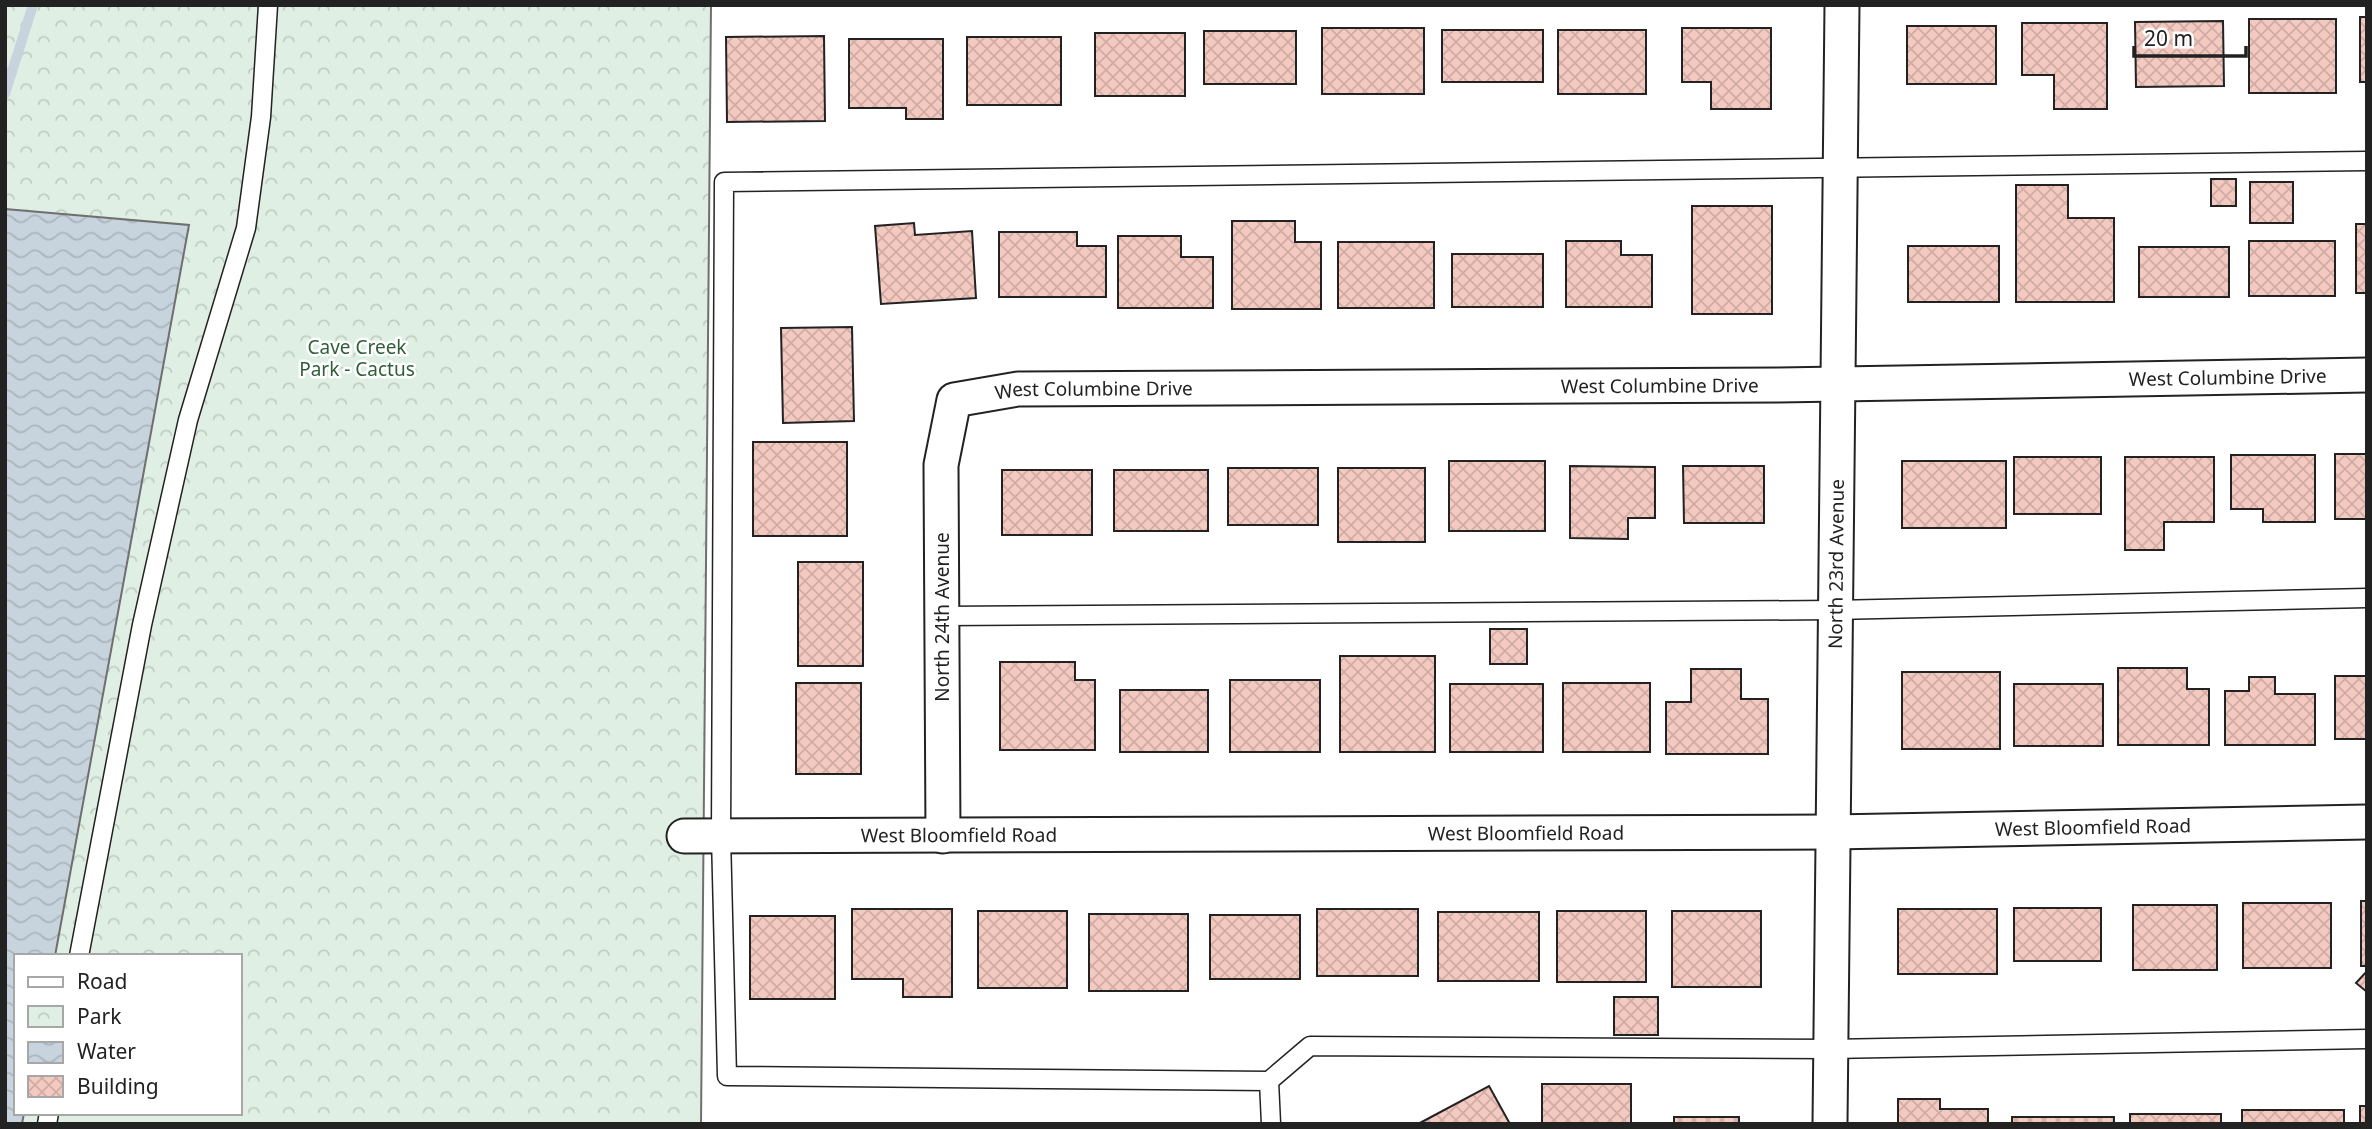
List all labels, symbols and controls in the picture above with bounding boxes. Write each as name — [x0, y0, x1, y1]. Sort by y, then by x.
scale bar — [2134, 14, 2246, 58]
text: 20 m — [2144, 24, 2193, 52]
park label: Cave Creek Park - Cactus — [299, 334, 415, 382]
street label: West Columbine Drive — [2129, 363, 2327, 392]
street label: West Columbine Drive — [1561, 372, 1759, 399]
street label: West Columbine Drive — [993, 375, 1193, 406]
street label: North 23rd Avenue — [1822, 479, 1850, 649]
street label: North 24th Avenue — [929, 532, 955, 702]
street label: West Bloomfield Road — [1995, 812, 2191, 842]
street label: West Bloomfield Road — [1428, 820, 1624, 846]
street label: West Bloomfield Road — [861, 822, 1057, 848]
legend — [14, 954, 242, 1115]
text: Road — [77, 967, 127, 995]
text: Park — [77, 1002, 122, 1030]
text: Water — [77, 1037, 136, 1065]
text: Building — [77, 1072, 159, 1100]

